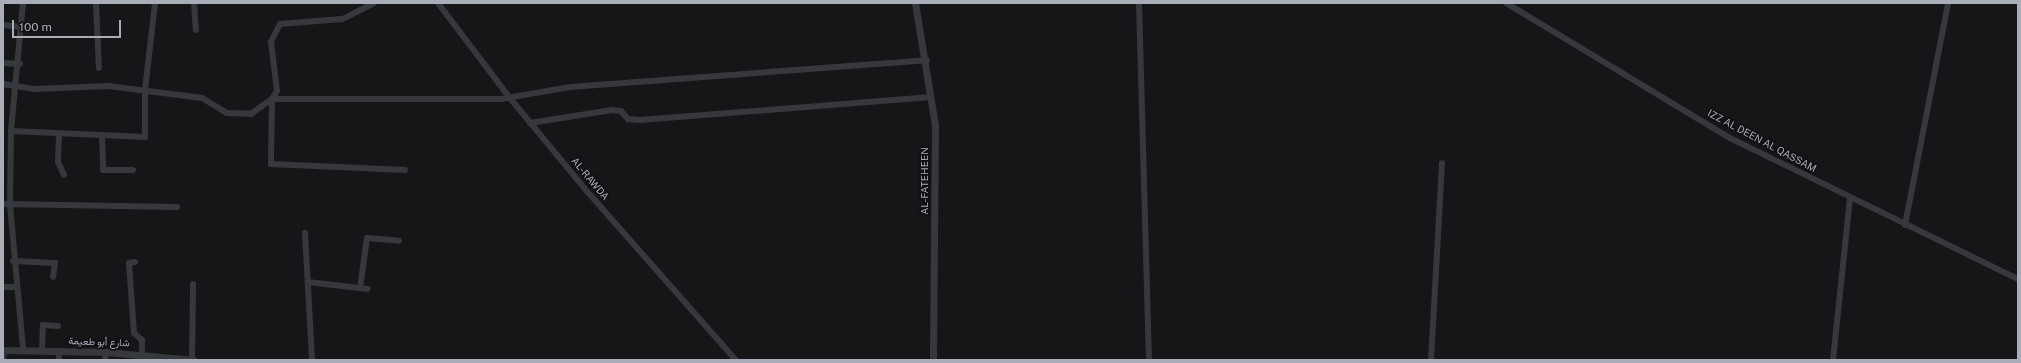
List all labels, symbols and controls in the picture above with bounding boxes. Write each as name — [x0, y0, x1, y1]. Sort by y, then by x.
scale bar — [14, 12, 123, 38]
text: 100 m — [19, 20, 52, 34]
street label: IZZ AL DEEN AL QASSAM — [1706, 107, 1818, 175]
street label: AL-FATEHEEN — [919, 147, 931, 215]
street label: AL-RAWDA — [569, 155, 611, 203]
street label: شارع أبو طعيمة — [68, 335, 130, 349]

